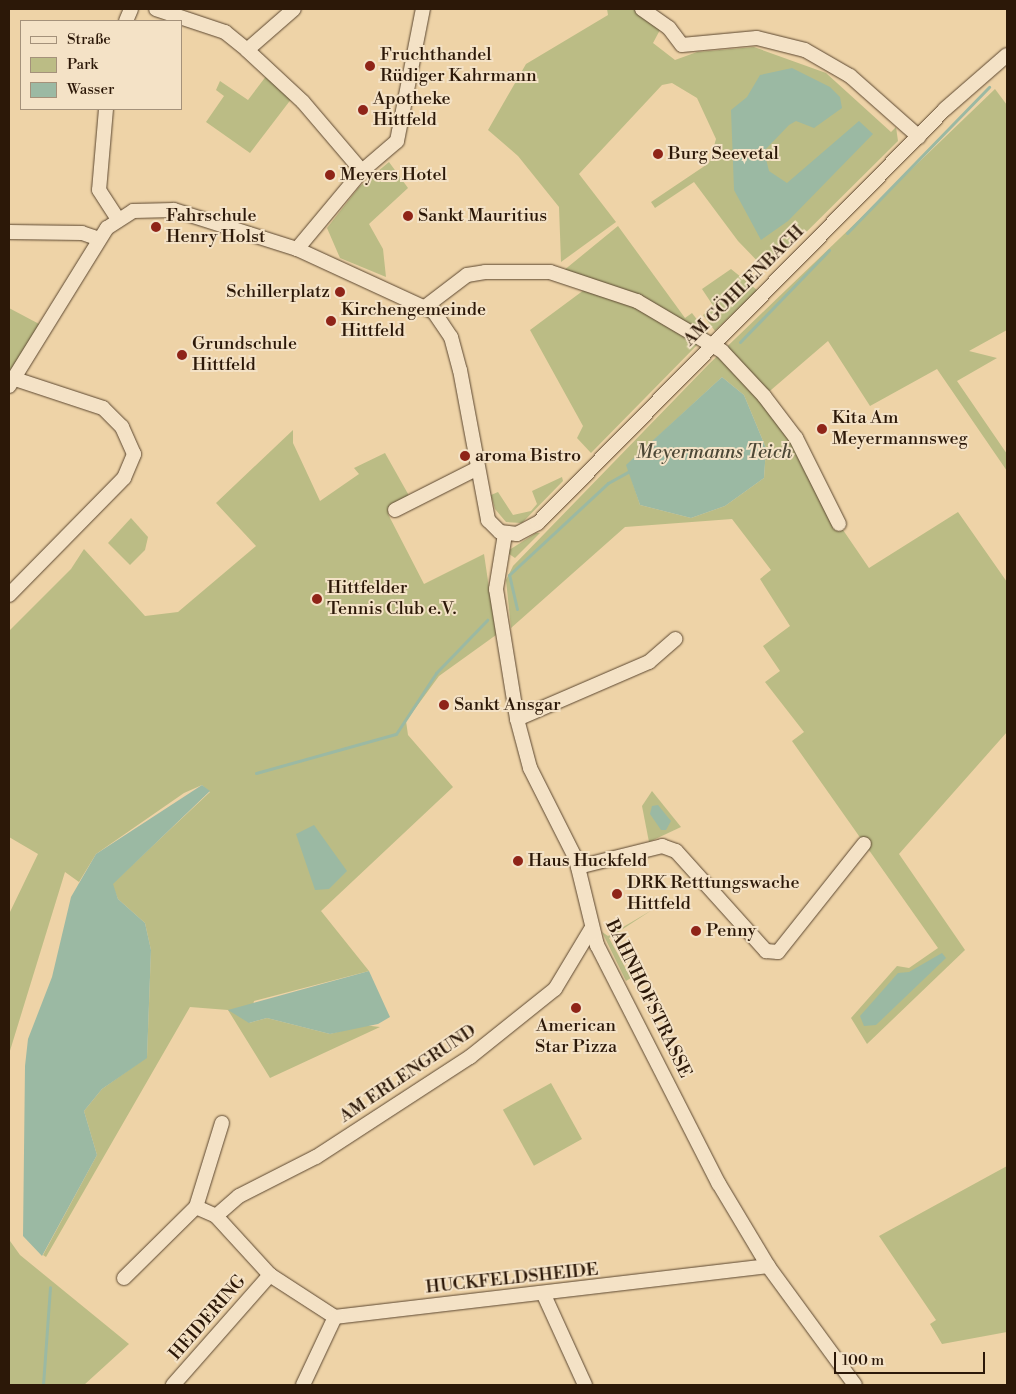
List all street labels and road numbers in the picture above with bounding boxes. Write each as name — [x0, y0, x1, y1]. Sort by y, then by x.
street label: AM GÖHLENBACH — [679, 221, 809, 351]
street label: BAHNHOFSTRASSE — [600, 916, 696, 1082]
street label: AM ERLENGRUND — [336, 1020, 480, 1128]
street label: HUCKFELDSHEIDE — [425, 1259, 599, 1299]
street label: HEIDERING — [165, 1271, 251, 1365]

